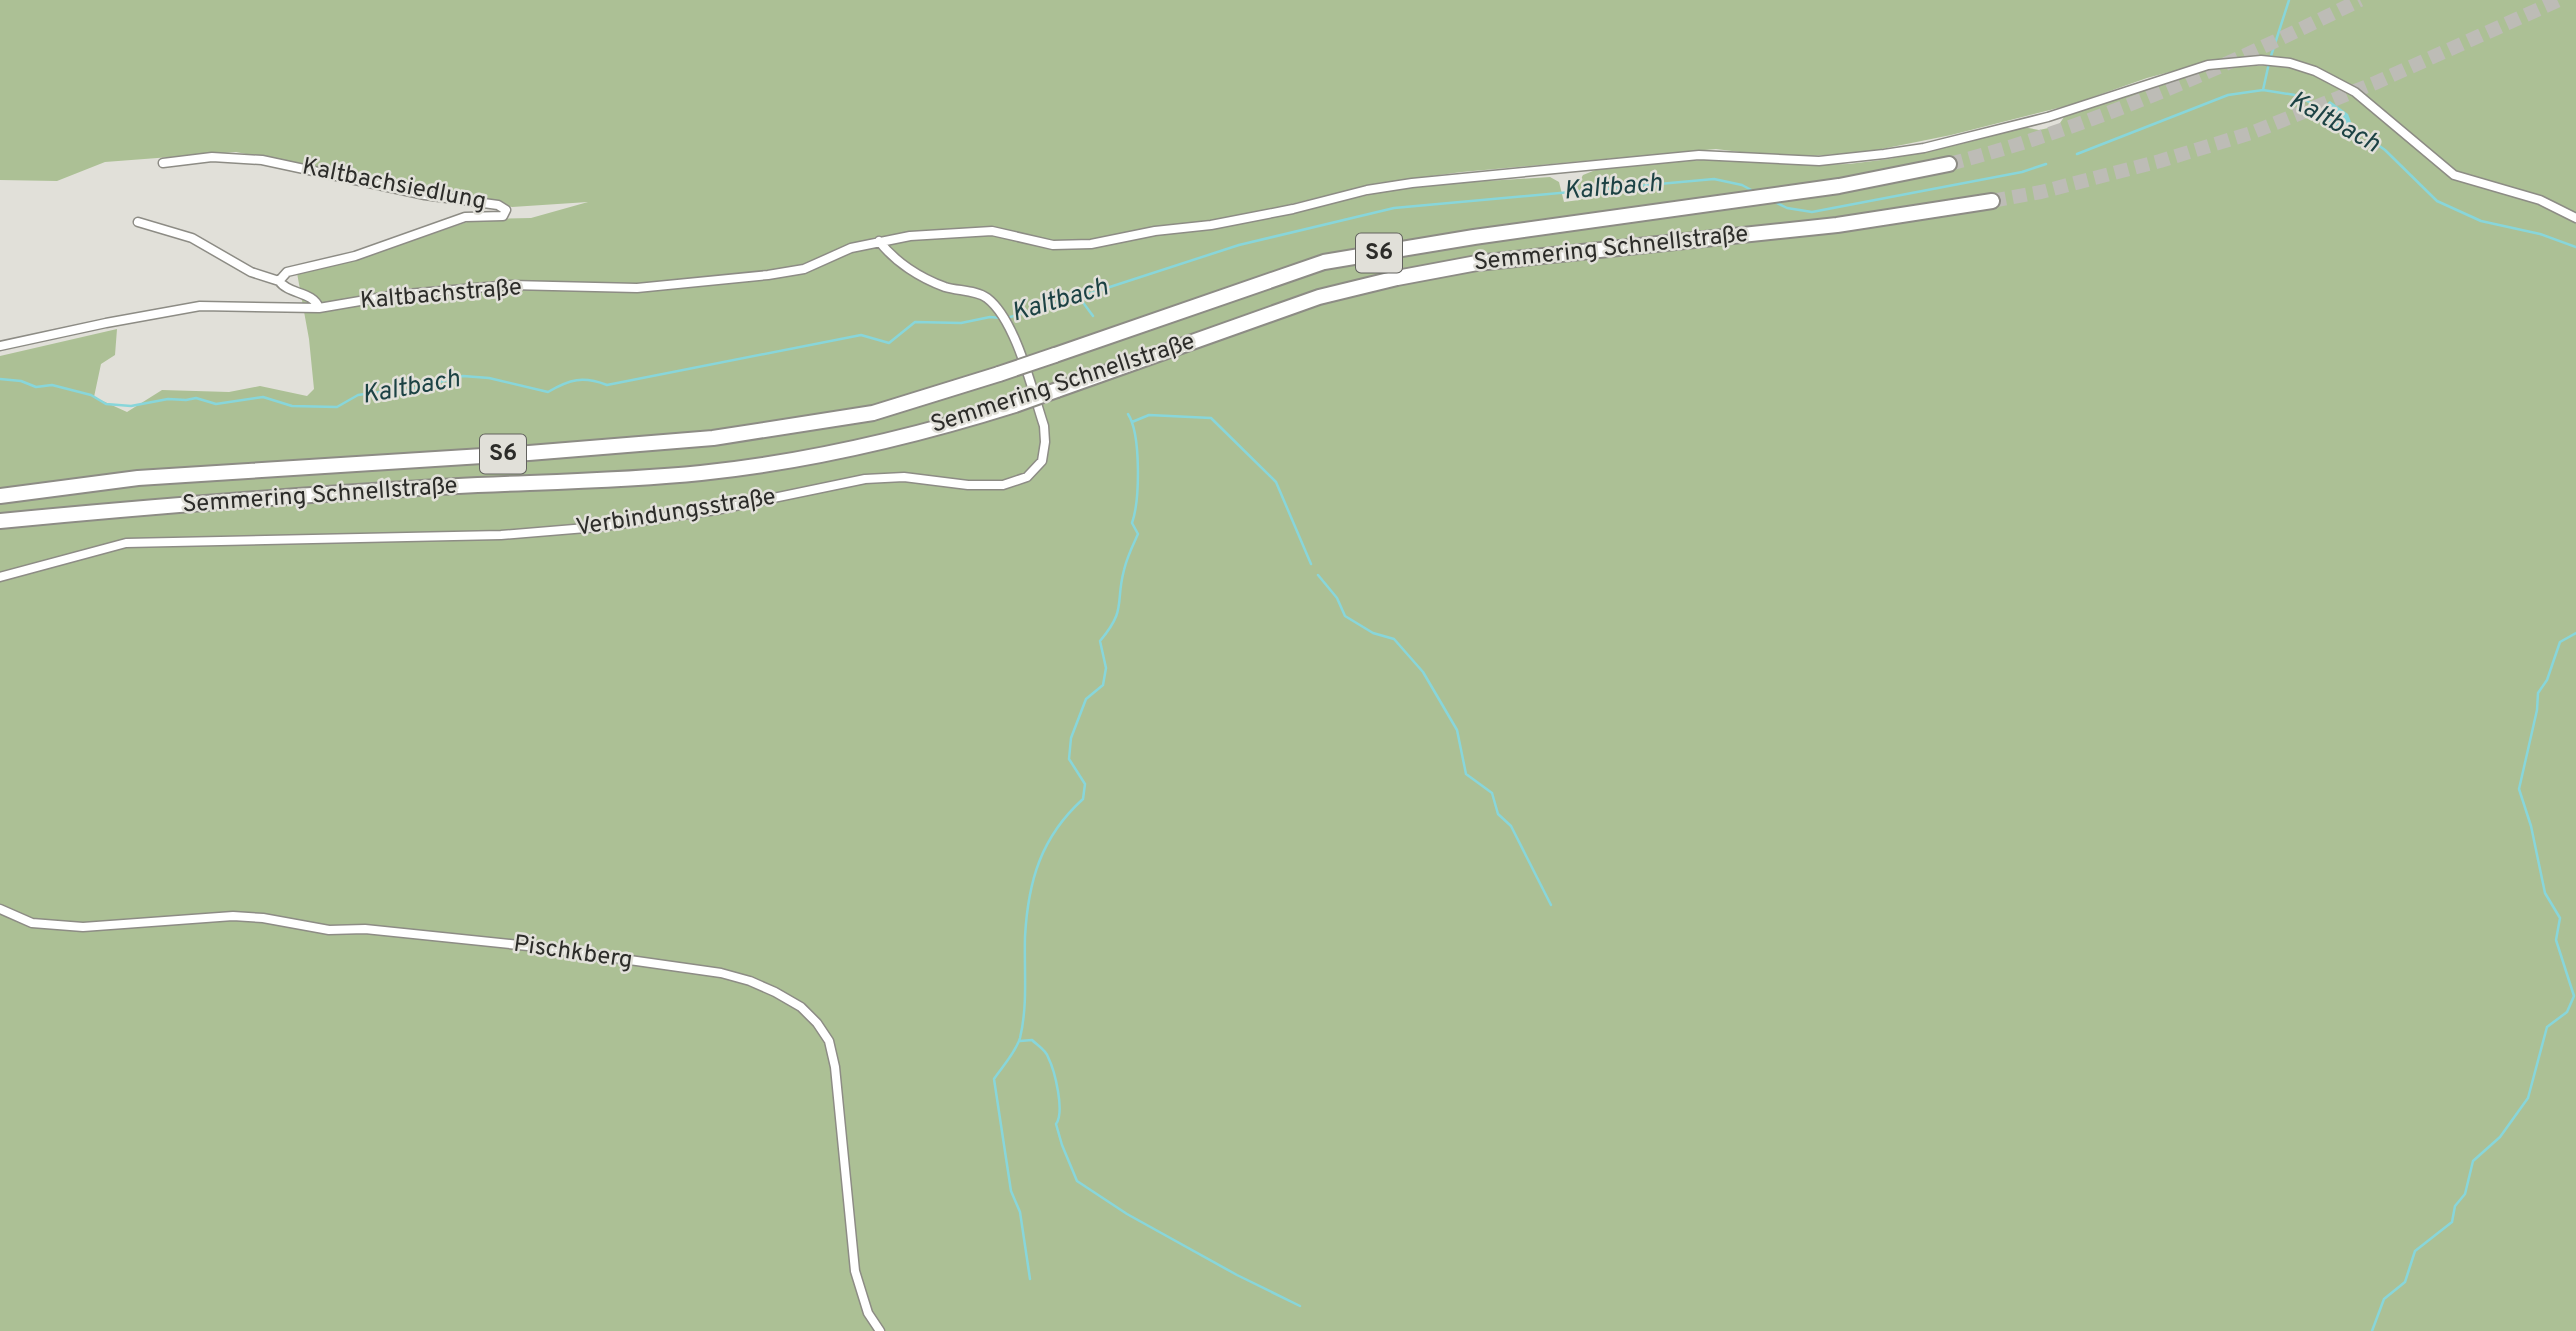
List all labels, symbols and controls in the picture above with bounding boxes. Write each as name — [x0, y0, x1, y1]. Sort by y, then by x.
water label: Kaltbach — [2283, 85, 2385, 161]
street label: Kaltbachsiedlung — [299, 152, 489, 218]
water label: Kaltbach — [1562, 167, 1664, 209]
street label: Semmering Schnellstraße — [1472, 220, 1750, 278]
road number: S6 — [1356, 234, 1402, 272]
water label: Kaltbach — [1008, 271, 1112, 331]
street label: Kaltbachstraße — [359, 273, 523, 317]
street label: Semmering Schnellstraße — [927, 327, 1199, 441]
water label: Kaltbach — [359, 363, 463, 413]
road number: S6 — [480, 435, 526, 474]
street label: Semmering Schnellstraße — [181, 471, 459, 521]
street label: Verbindungsstraße — [574, 482, 778, 544]
street label: Pischkberg — [512, 930, 634, 976]

